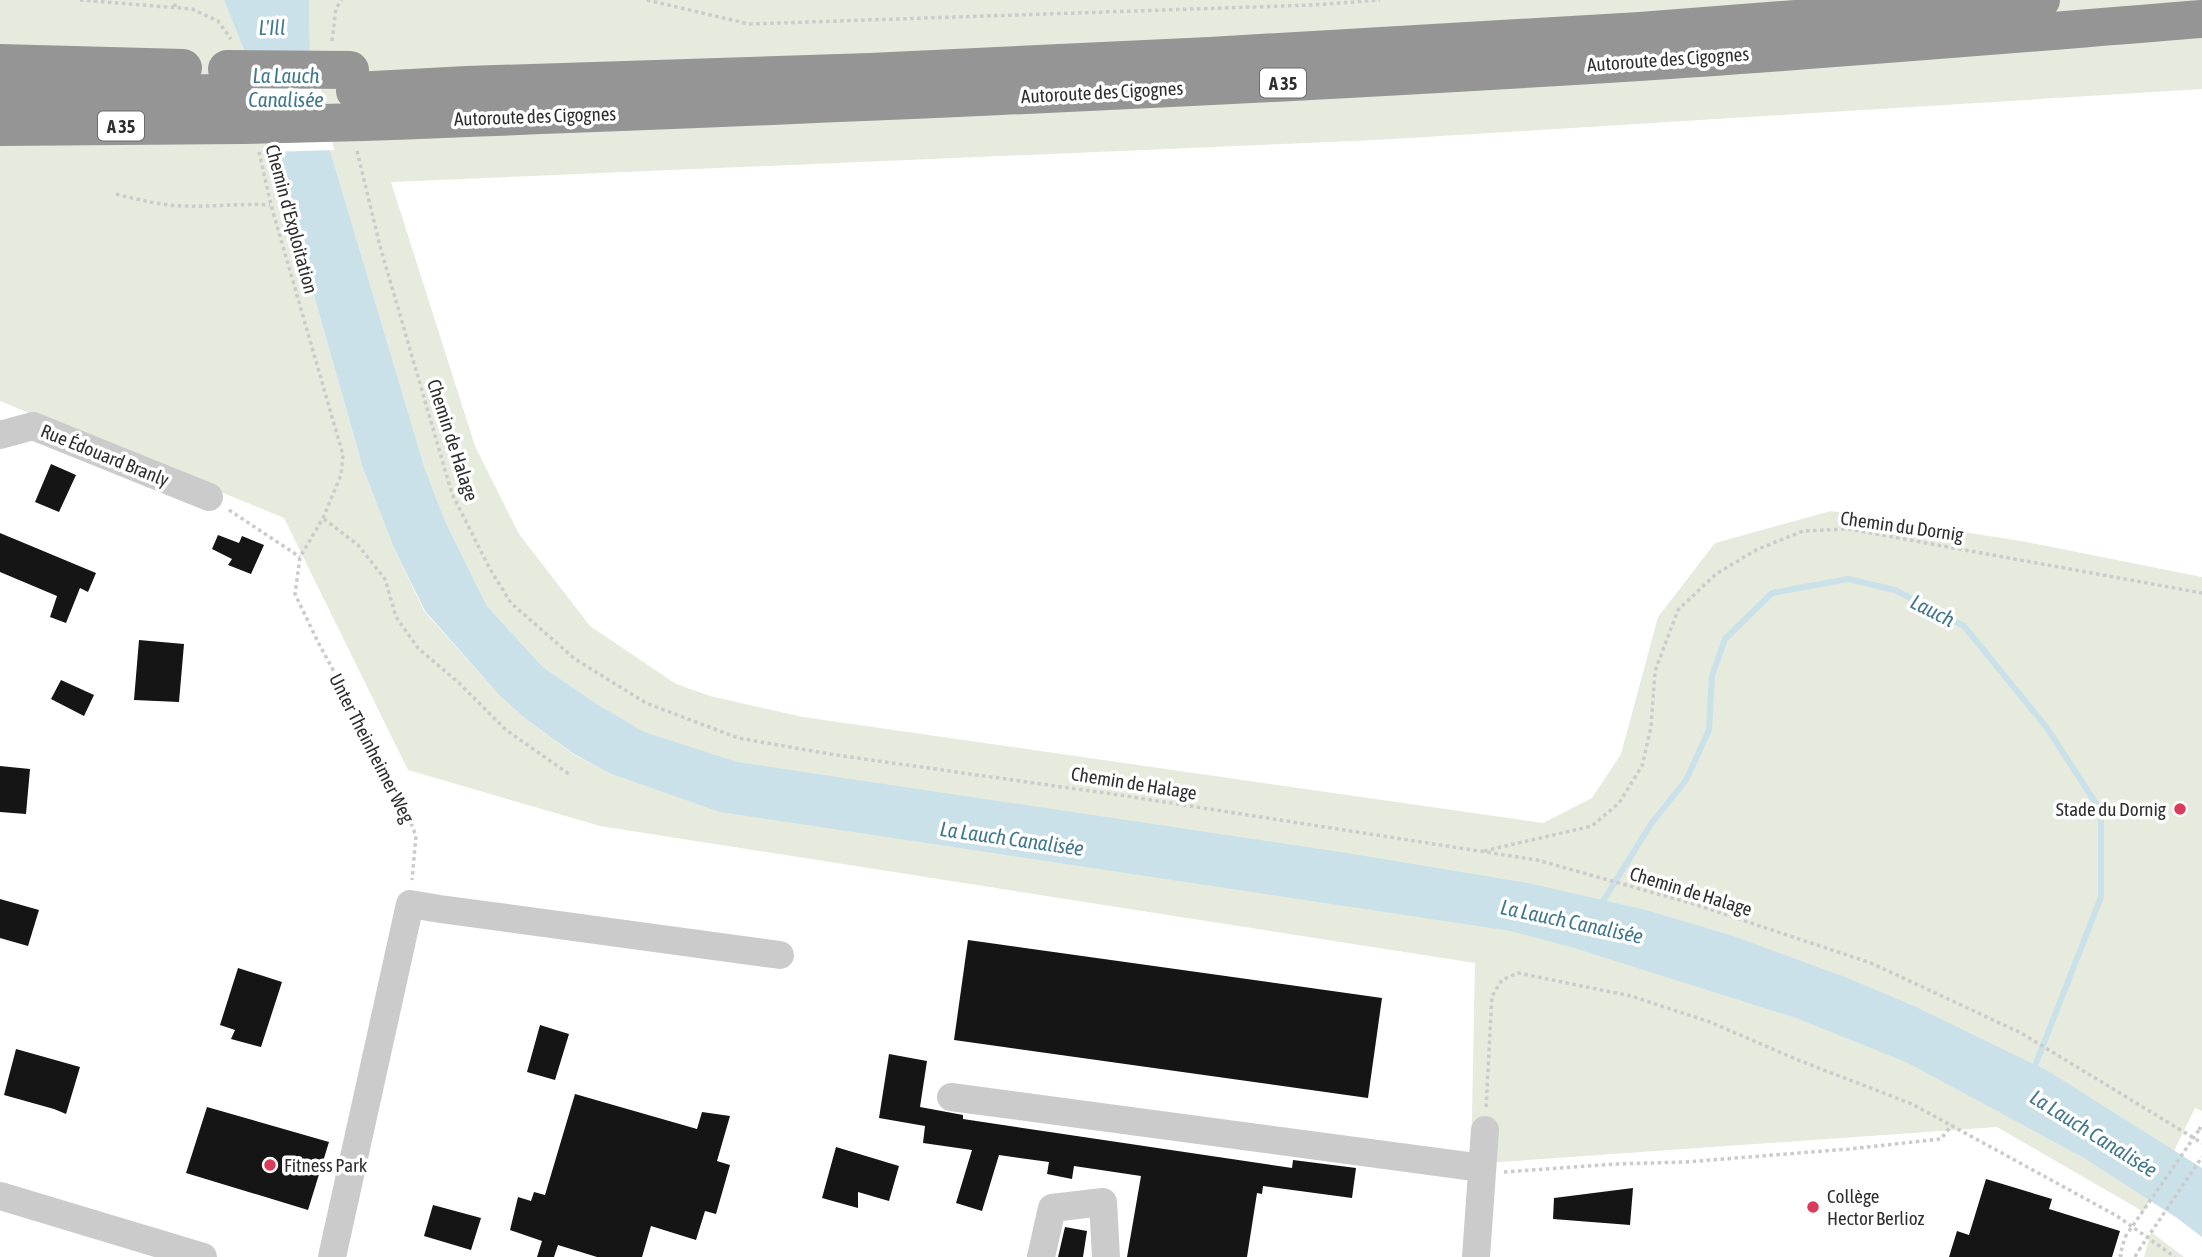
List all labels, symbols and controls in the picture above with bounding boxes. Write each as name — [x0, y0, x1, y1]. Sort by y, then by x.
water label: L'Ill — [258, 15, 286, 39]
street label: Autoroute des Cigognes — [1586, 42, 1750, 76]
water label: La Lauch Canalisée — [248, 63, 324, 111]
road number: A 35 — [1260, 68, 1306, 98]
street label: Autoroute des Cigognes — [1020, 77, 1184, 107]
street label: Autoroute des Cigognes — [454, 102, 617, 130]
road number: A 35 — [98, 112, 144, 140]
street label: Chemin d'Exploitation — [261, 142, 323, 296]
street label: Chemin de Halage — [423, 376, 483, 504]
street label: Rue Édouard Branly — [38, 419, 172, 491]
street label: Chemin du Dornig — [1839, 506, 1966, 546]
water label: Lauch — [1907, 589, 1959, 631]
street label: Unter Theinheimer Weg — [325, 670, 420, 827]
street label: Chemin de Halage — [1070, 762, 1198, 804]
place label: Stade du Dornig — [2056, 798, 2167, 820]
marker: Stade du Dornig — [2172, 801, 2188, 817]
water label: La Lauch Canalisée — [938, 816, 1086, 860]
street label: Chemin de Halage — [1627, 862, 1755, 920]
water label: La Lauch Canalisée — [1498, 894, 1646, 948]
water label: La Lauch Canalisée — [2026, 1084, 2162, 1182]
place label: Fitness Park — [284, 1154, 368, 1176]
marker: Fitness Park — [262, 1157, 278, 1173]
place label: Collège Hector Berlioz — [1827, 1185, 1924, 1229]
marker: Collège Hector Berlioz — [1805, 1199, 1821, 1215]

